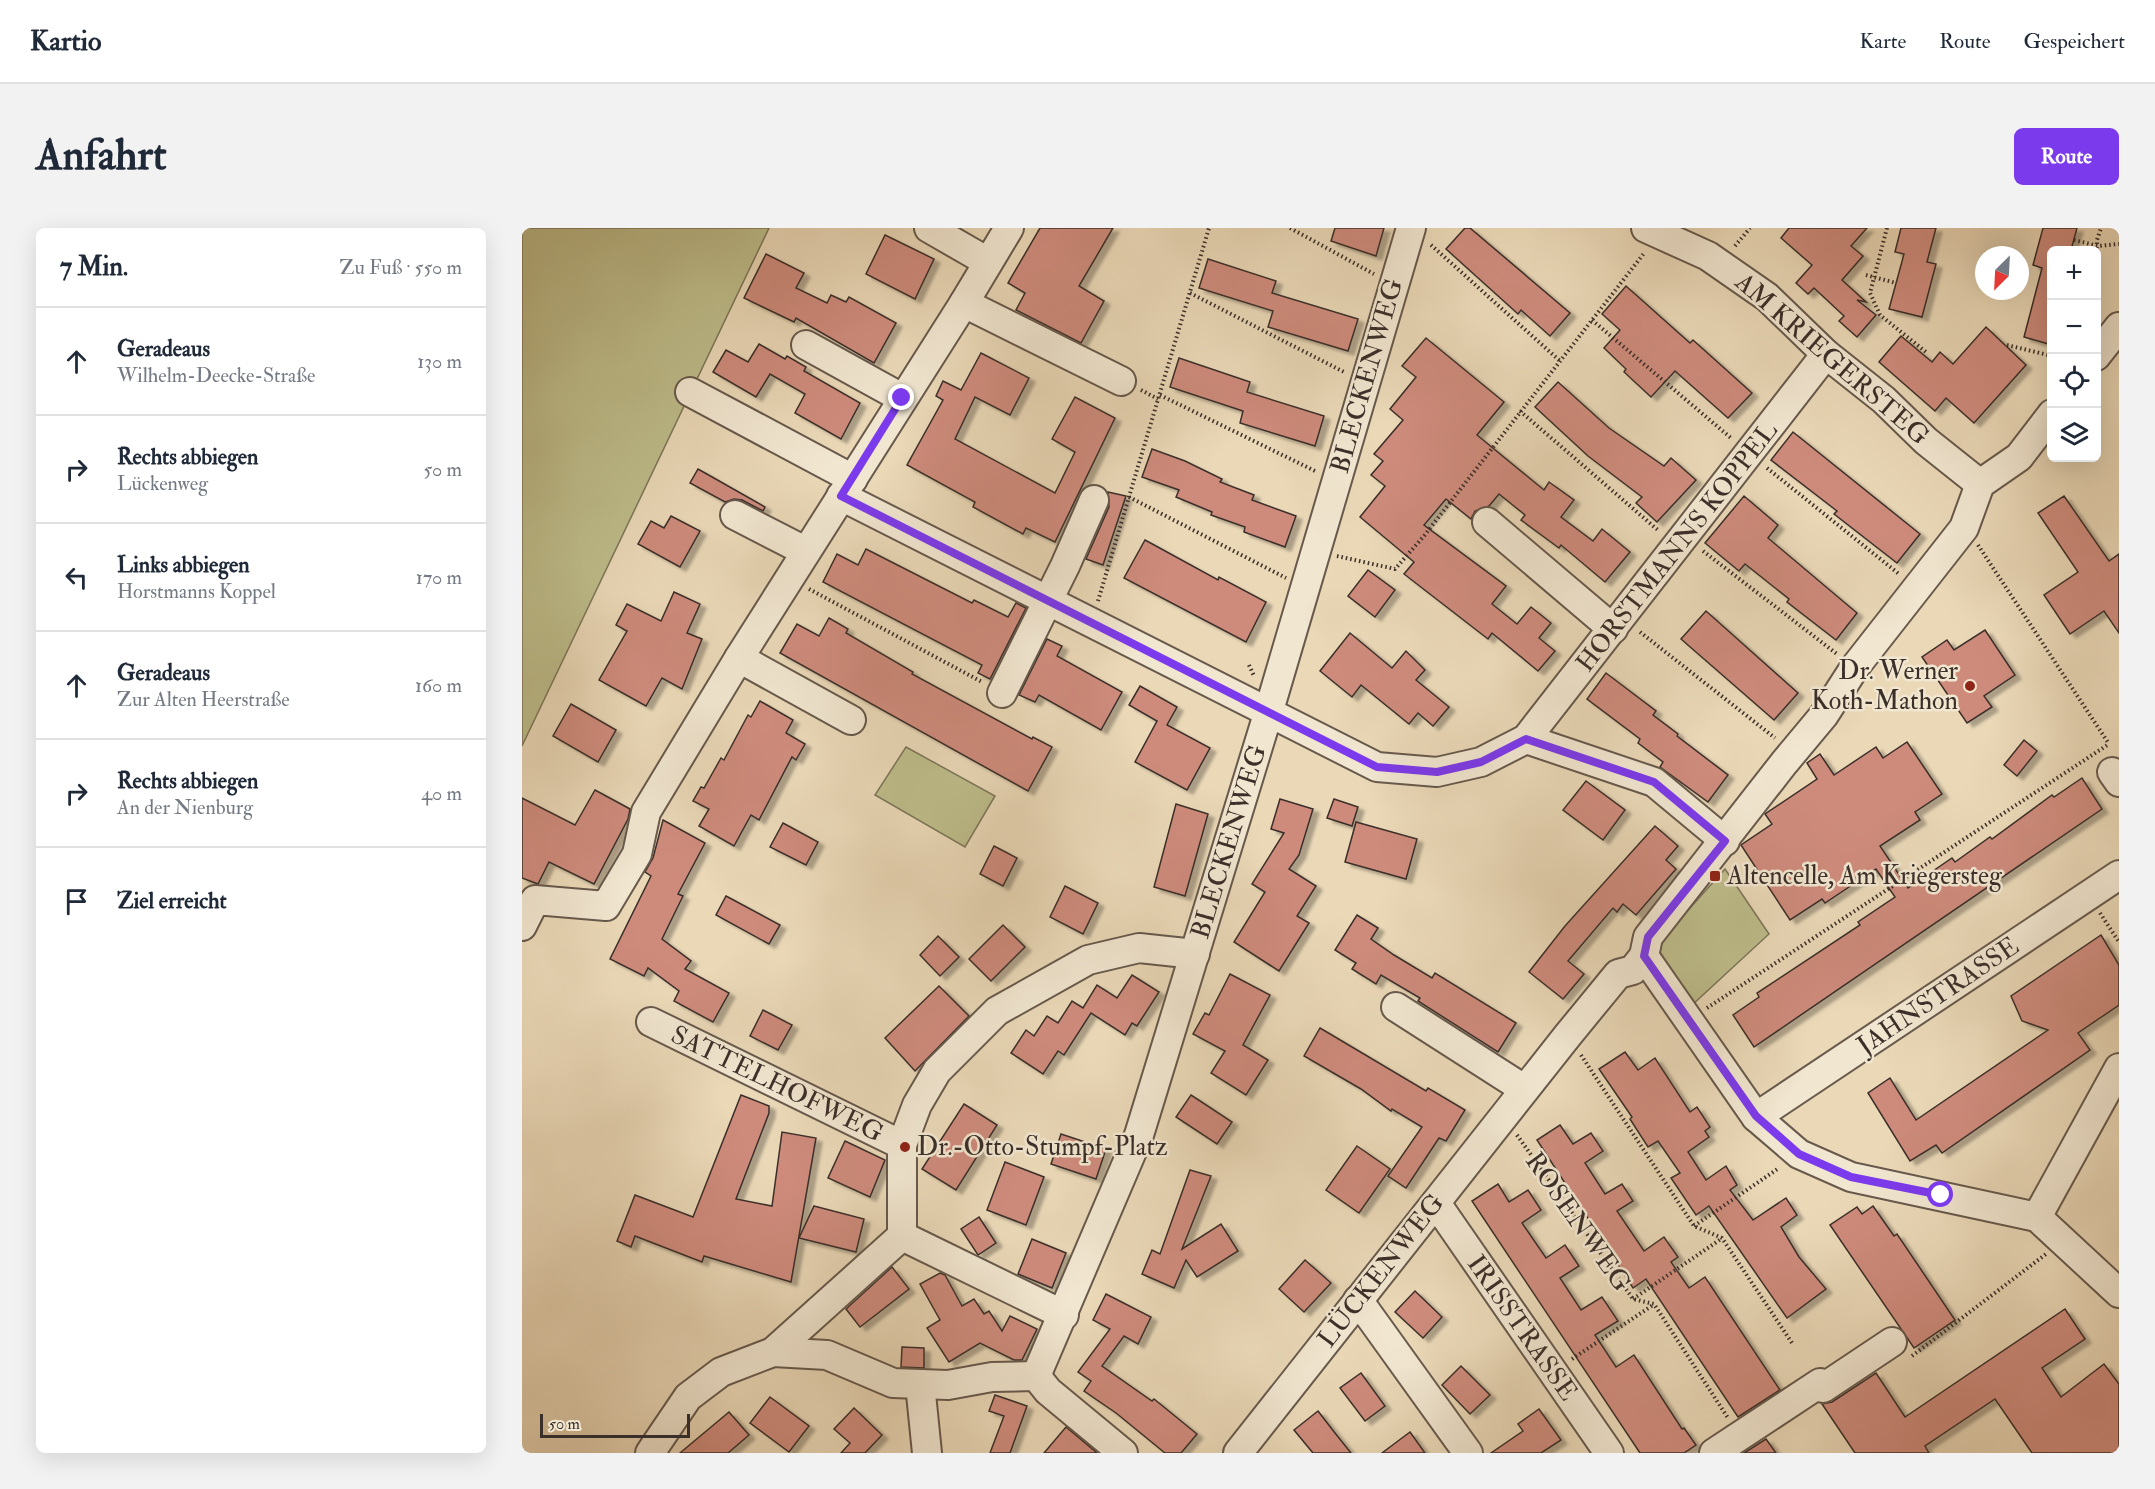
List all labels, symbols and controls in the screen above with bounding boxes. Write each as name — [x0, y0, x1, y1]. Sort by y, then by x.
text: Kartio — [30, 24, 101, 59]
text: Karte — [1860, 28, 1906, 55]
text: Route — [1939, 28, 1991, 55]
text: Gespeichert — [2024, 28, 2125, 55]
button: Route — [2014, 128, 2119, 185]
text: Anfahrt — [36, 130, 167, 182]
north arrow — [1975, 246, 2029, 300]
map controls — [2047, 246, 2101, 462]
button: + — [2047, 246, 2101, 300]
text: 7 Min. — [60, 251, 128, 283]
text: Zu Fuß · 550 m — [340, 255, 462, 280]
street label: AM KRIEGERSTEG — [1728, 265, 1936, 452]
street label: BLECKENWEG — [1324, 275, 1410, 477]
button: − — [2047, 300, 2101, 354]
text: Geradeaus — [117, 335, 210, 363]
icon: ahead — [60, 345, 93, 378]
text: 130 m — [417, 349, 462, 374]
button: locate — [2047, 354, 2101, 408]
text: Wilhelm-Deecke-Straße — [117, 363, 315, 388]
route end — [888, 384, 914, 410]
button: layers — [2047, 408, 2101, 462]
street label: HORSTMANNS KOPPEL — [1569, 415, 1785, 679]
text: Rechts abbiegen — [117, 443, 258, 471]
icon: right — [60, 453, 93, 486]
text: 50 m — [423, 457, 462, 482]
text: Lückenweg — [117, 471, 208, 496]
text: Links abbiegen — [117, 551, 250, 579]
icon: left — [60, 561, 93, 594]
text: 170 m — [416, 565, 462, 590]
text: Horstmanns Koppel — [117, 579, 276, 604]
place label: Dr. Werner Koth-Mathon — [1811, 655, 1958, 717]
text: Geradeaus — [117, 659, 210, 687]
icon: ahead — [60, 669, 93, 702]
text: 160 m — [415, 673, 462, 698]
marker: Dr. Werner Koth-Mathon — [1963, 679, 1977, 693]
text: Zur Alten Heerstraße — [117, 687, 290, 712]
street label: BLECKENWEG — [1184, 741, 1274, 943]
text: Rechts abbiegen — [117, 767, 258, 795]
icon: right — [60, 777, 93, 810]
text: 40 m — [421, 781, 462, 806]
text: An der Nienburg — [117, 795, 253, 820]
place label: Altencelle, Am Kriegersteg — [1726, 860, 2003, 892]
marker: Altencelle, Am Kriegersteg — [1708, 869, 1722, 883]
icon: arrive — [60, 885, 93, 918]
text: Ziel erreicht — [117, 887, 227, 915]
street label: JAHNSTRASSE — [1850, 930, 2025, 1062]
street label: SATTELHOFWEG — [666, 1019, 888, 1149]
place label: Dr.-Otto-Stumpf-Platz — [917, 1131, 1168, 1164]
marker: Dr.-Otto-Stumpf-Platz — [898, 1140, 912, 1154]
street label: ROSENWEG — [1518, 1146, 1638, 1298]
route start — [1927, 1181, 1953, 1207]
street label: LÜCKENWEG — [1310, 1187, 1451, 1354]
street label: IRISSTRASSE — [1460, 1249, 1584, 1407]
scale bar — [540, 1411, 690, 1438]
text: 50 m — [549, 1414, 580, 1434]

